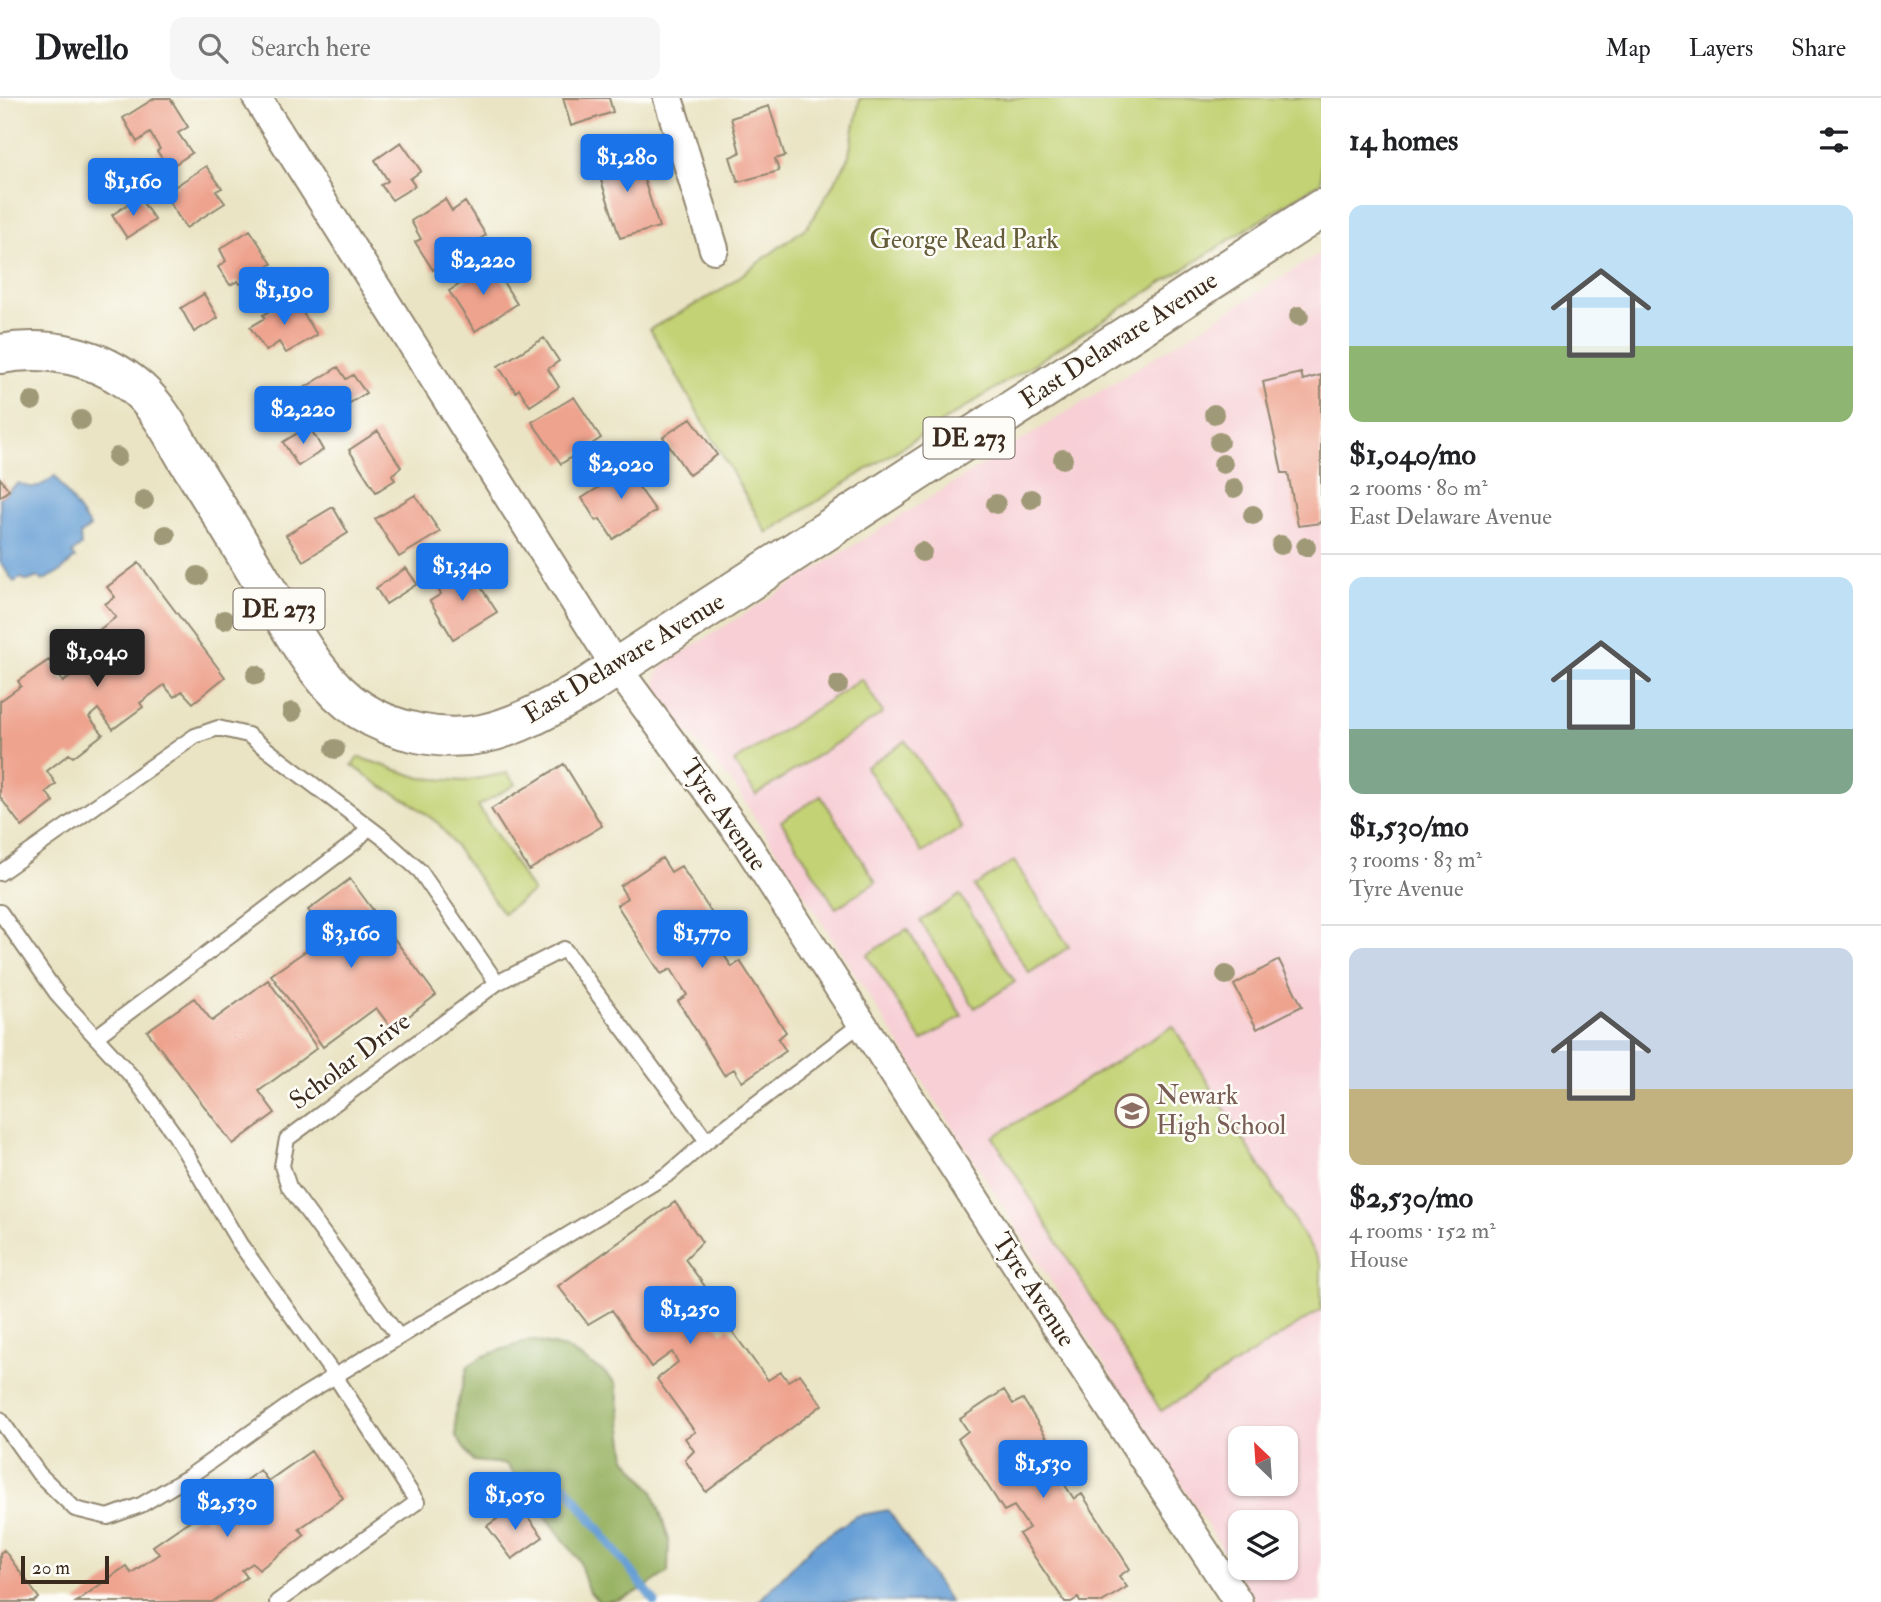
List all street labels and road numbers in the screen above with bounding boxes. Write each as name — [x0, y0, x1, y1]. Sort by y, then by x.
street label: East Delaware Avenue — [1014, 264, 1224, 416]
road number: DE 273 — [923, 418, 1014, 458]
street label: East Delaware Avenue — [518, 585, 731, 731]
road number: DE 273 — [233, 588, 324, 630]
street label: Tyre Avenue — [674, 753, 774, 877]
street label: Scholar Drive — [283, 1005, 417, 1117]
street label: Tyre Avenue — [985, 1227, 1083, 1353]

